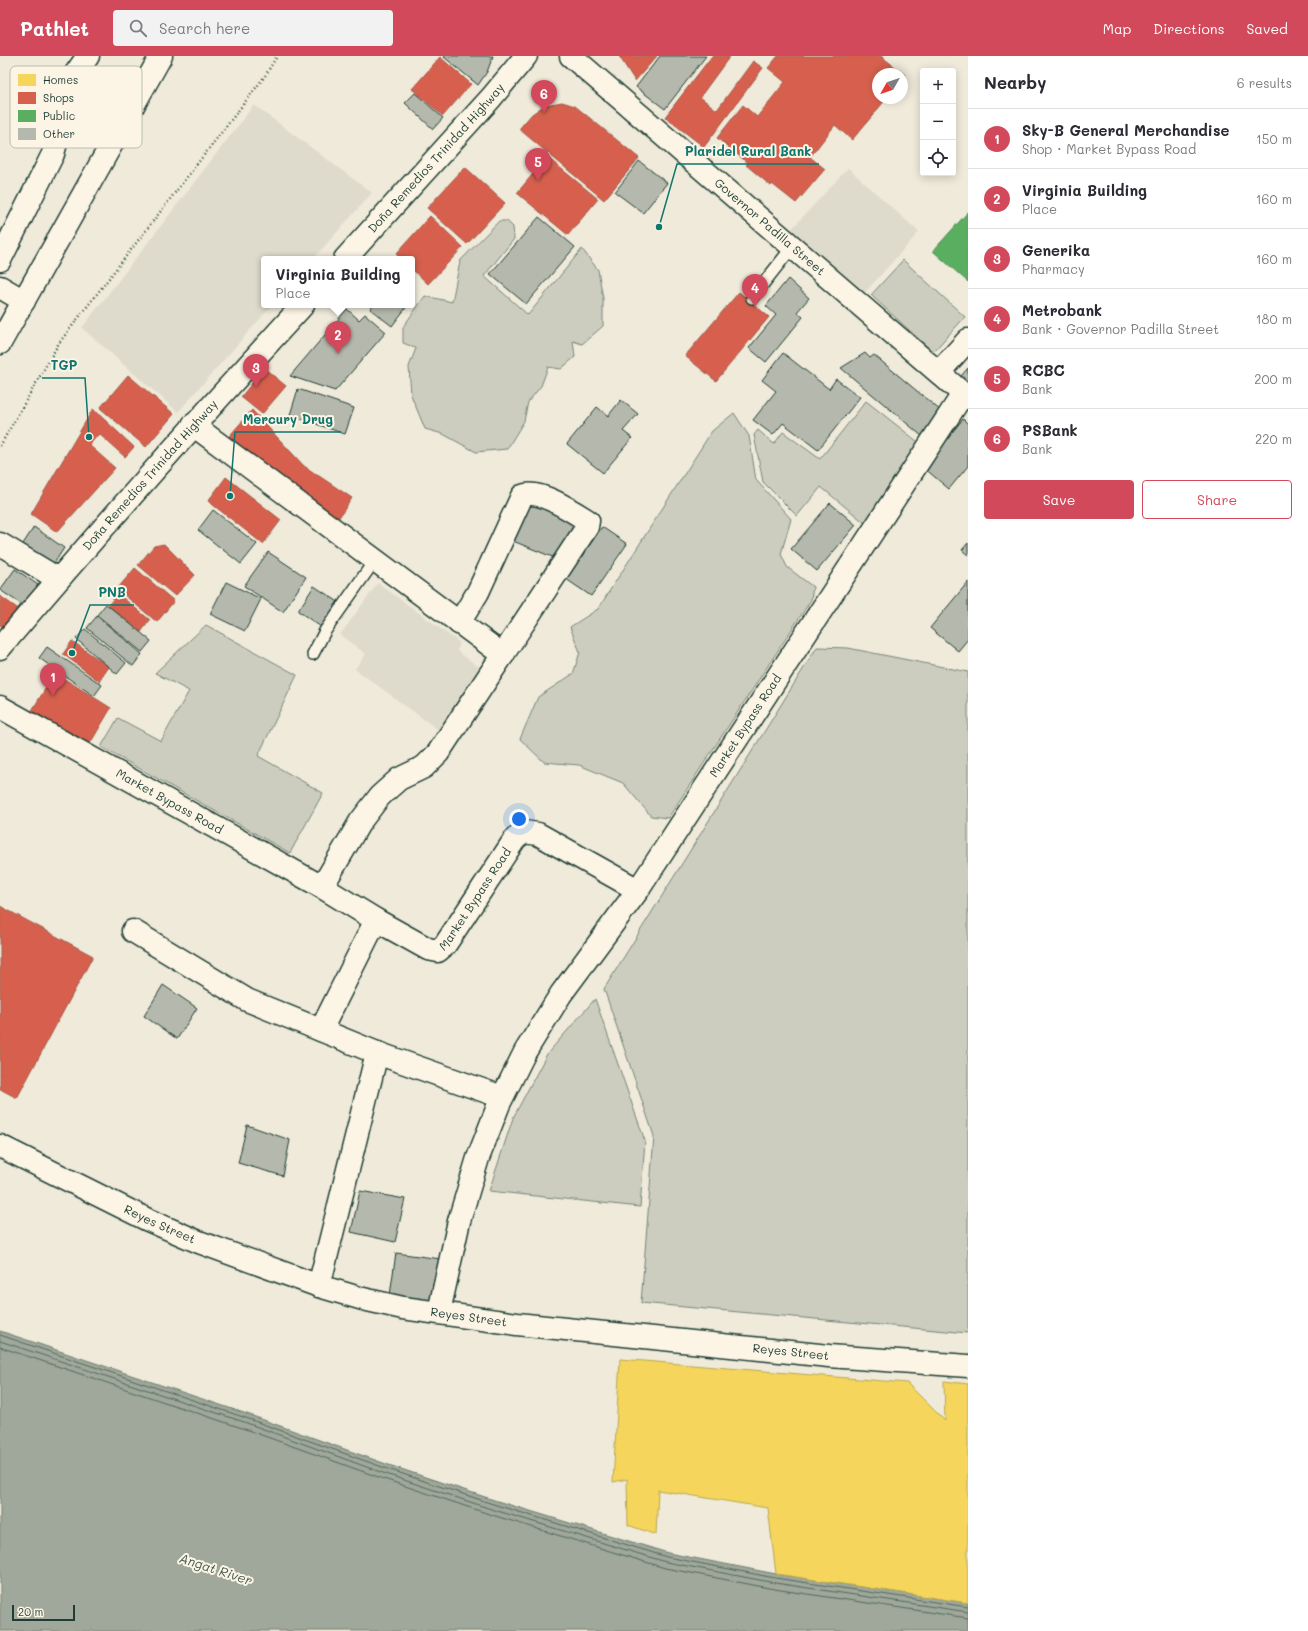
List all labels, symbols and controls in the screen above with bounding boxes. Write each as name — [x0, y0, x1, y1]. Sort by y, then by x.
search box — [113, 10, 393, 46]
text: Pathlet — [20, 16, 89, 41]
icon: search — [127, 17, 149, 39]
text: Search here — [159, 18, 250, 38]
text: Map — [1103, 19, 1131, 38]
text: Directions — [1153, 19, 1224, 38]
text: Saved — [1246, 19, 1288, 38]
legend — [10, 66, 142, 148]
north arrow — [872, 68, 908, 104]
map controls — [920, 68, 956, 176]
button: + — [920, 68, 956, 104]
text: Nearby — [984, 71, 1046, 93]
text: Homes — [43, 72, 78, 87]
text: 6 results — [1237, 74, 1292, 91]
street label: Doña Remedios Trinidad Highway — [364, 79, 507, 236]
pin: 6 — [531, 80, 557, 113]
text: Shops — [43, 90, 74, 105]
button: − — [920, 104, 956, 140]
text: Public — [43, 108, 75, 123]
text: Sky-B General Merchandise — [1022, 120, 1229, 140]
text: Other — [43, 126, 75, 141]
text: 1 — [994, 130, 1000, 147]
text: 150 m — [1256, 130, 1292, 147]
callout: Plaridel Rural Bank — [677, 139, 819, 164]
button: locate — [920, 140, 956, 176]
text: Shop · Market Bypass Road — [1022, 140, 1196, 157]
text: Plaridel Rural Bank — [685, 142, 811, 159]
pin: 5 — [525, 148, 551, 181]
street label: Governor Padilla Street — [711, 174, 829, 278]
text: Virginia Building — [1022, 180, 1147, 200]
text: 2 — [993, 190, 1001, 207]
text: 160 m — [1256, 190, 1292, 207]
text: Place — [1022, 200, 1057, 217]
text: Generika — [1022, 240, 1090, 260]
text: 3 — [993, 250, 1001, 267]
text: 160 m — [1256, 250, 1292, 267]
popup — [261, 256, 415, 308]
text: Pharmacy — [1022, 260, 1085, 277]
text: Virginia Building — [275, 264, 401, 284]
pin: 4 — [742, 274, 768, 307]
text: Place — [275, 284, 310, 301]
text: Metrobank — [1022, 300, 1102, 320]
text: 4 — [993, 310, 1001, 327]
text: 180 m — [1256, 310, 1292, 327]
text: Bank · Governor Padilla Street — [1022, 320, 1219, 337]
pin: 2 — [325, 321, 351, 354]
callout: TGP — [42, 353, 85, 378]
pin: 3 — [243, 354, 269, 387]
text: TGP — [51, 356, 77, 373]
text: RCBC — [1022, 360, 1065, 380]
text: 5 — [993, 370, 1001, 387]
text: 200 m — [1254, 370, 1292, 387]
text: Bank — [1022, 380, 1052, 397]
street label: Doña Remedios Trinidad Highway — [79, 396, 220, 553]
callout: Mercury Drug — [235, 407, 341, 432]
text: Mercury Drug — [243, 410, 333, 428]
text: PSBank — [1022, 420, 1078, 440]
text: 6 — [993, 430, 1001, 447]
text: 220 m — [1255, 430, 1292, 447]
text: Bank — [1022, 440, 1052, 457]
button: Save — [984, 480, 1134, 519]
button: Share — [1142, 480, 1292, 519]
callout: PNB — [90, 580, 134, 605]
text: PNB — [98, 583, 126, 600]
pin: 1 — [40, 663, 66, 696]
street label: Market Bypass Road — [705, 670, 785, 780]
street label: Market Bypass Road — [114, 765, 226, 837]
your location — [509, 809, 529, 829]
street label: Market Bypass Road — [435, 844, 514, 954]
street label: Reyes Street — [122, 1200, 198, 1247]
street label: Reyes Street — [430, 1303, 508, 1329]
street label: Reyes Street — [752, 1339, 830, 1363]
water label: Angat River — [178, 1549, 255, 1588]
scale bar — [12, 1603, 75, 1622]
text: 20 m — [18, 1604, 43, 1619]

